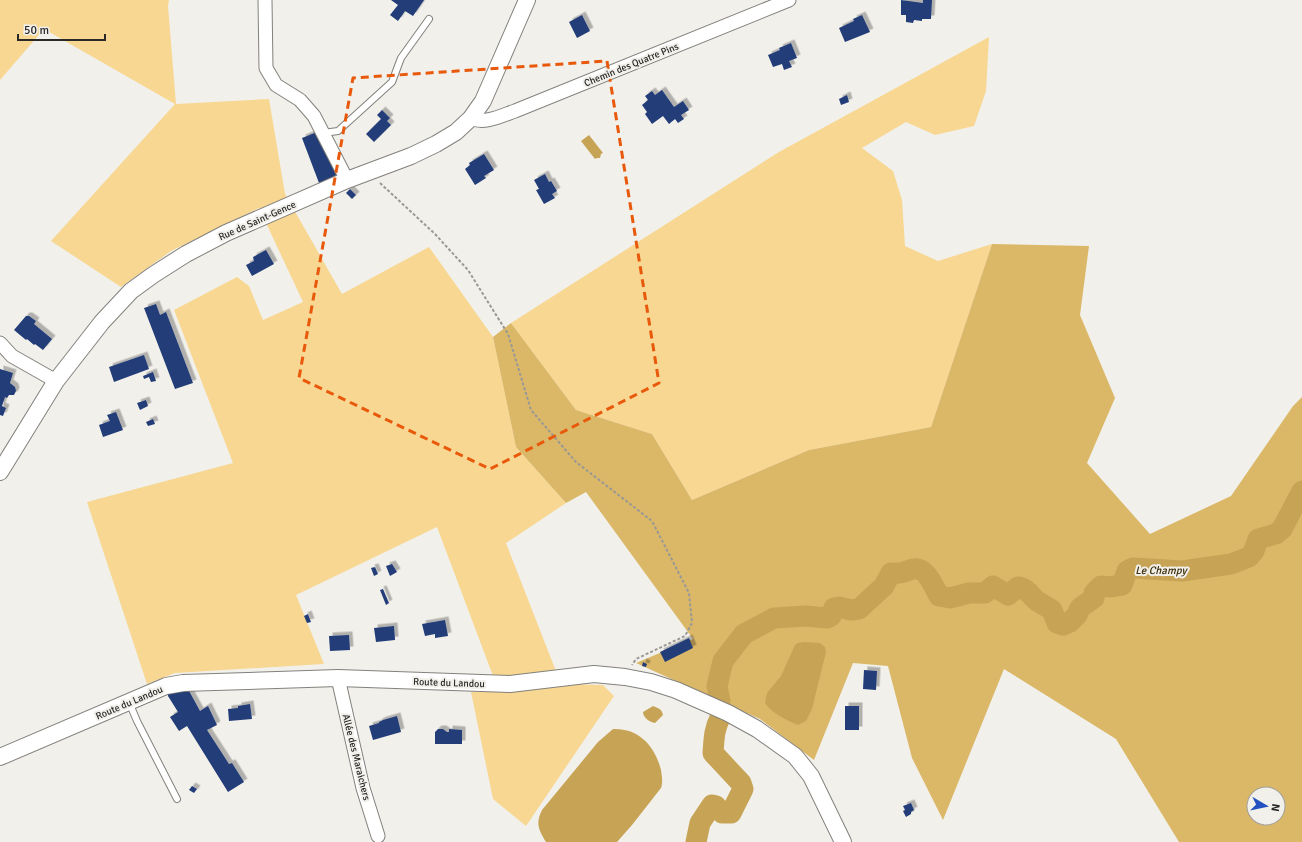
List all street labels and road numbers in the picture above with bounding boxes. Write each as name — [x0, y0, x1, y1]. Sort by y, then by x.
street label: Chemin des Quatre Pins — [582, 40, 681, 89]
street label: Rue de Saint-Gence — [217, 198, 298, 243]
street label: Route du Landou — [413, 676, 485, 690]
street label: Route du Landou — [94, 683, 165, 722]
street label: Allée des Maraichers — [339, 713, 373, 802]

